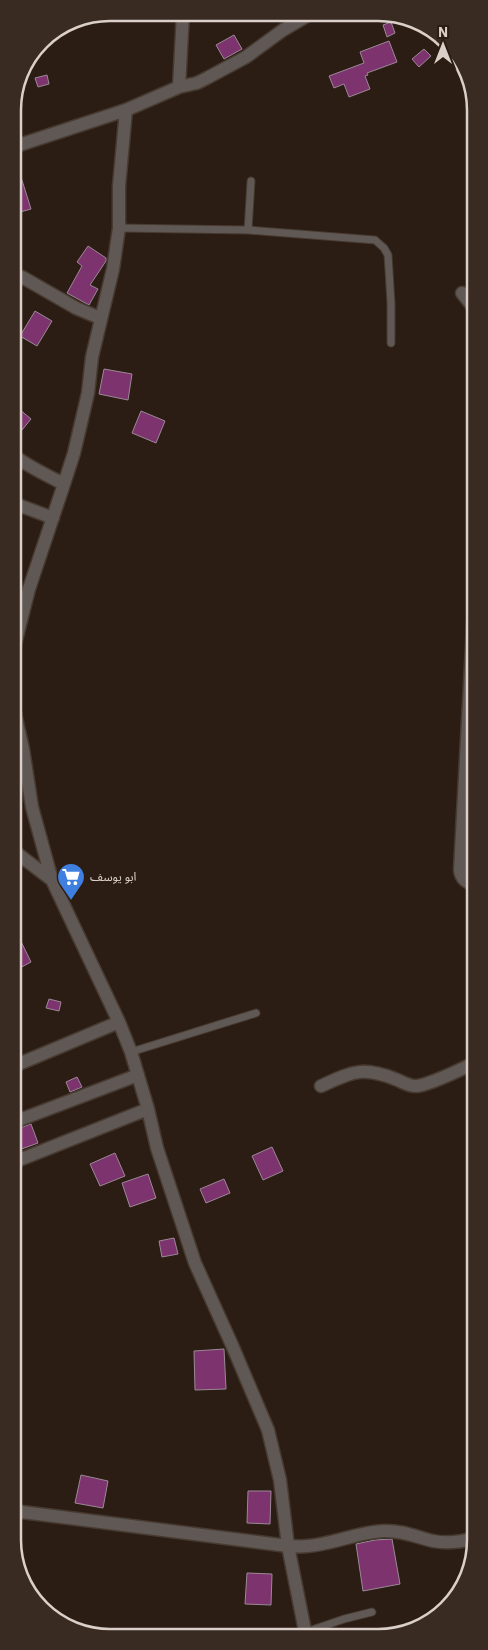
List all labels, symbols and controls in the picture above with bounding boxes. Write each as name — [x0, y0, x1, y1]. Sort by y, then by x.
north arrow — [418, 20, 468, 70]
text: N — [438, 23, 448, 41]
supermarket icon: ابو يوسف — [56, 862, 86, 901]
place label: ابو يوسف — [90, 869, 137, 884]

